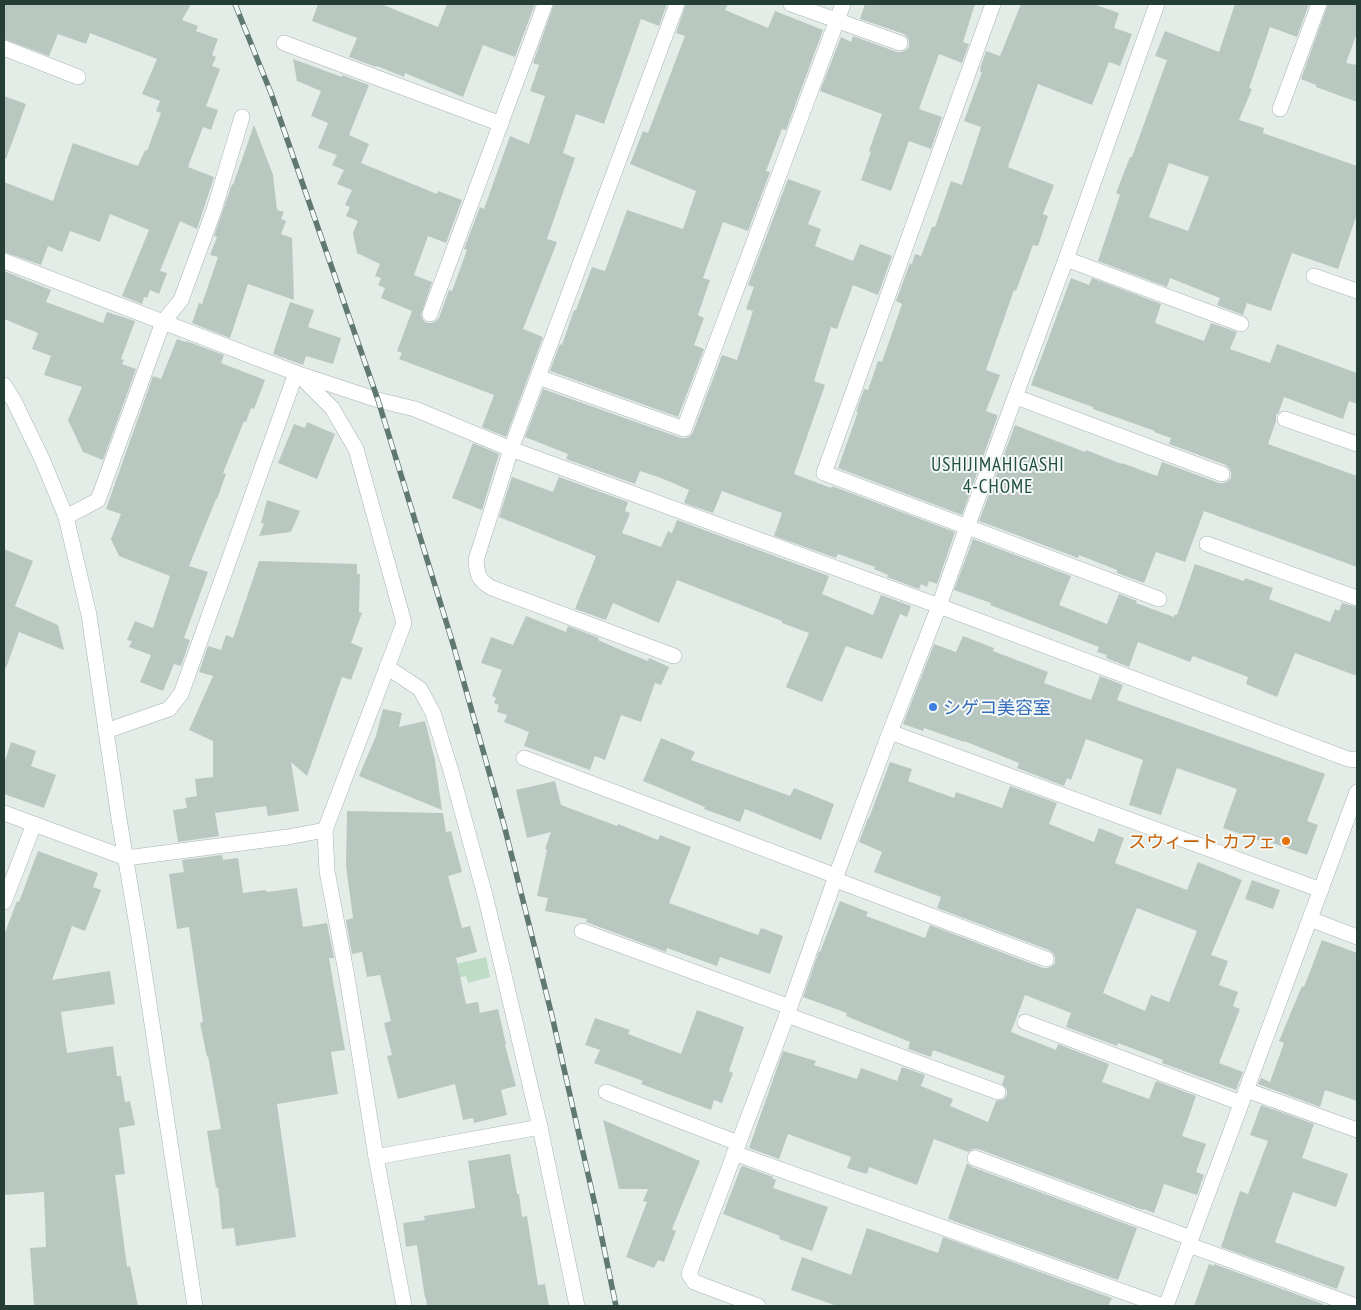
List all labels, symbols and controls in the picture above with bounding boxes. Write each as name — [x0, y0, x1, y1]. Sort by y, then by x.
district label: USHIJIMAHIGASHI 4-CHOME — [931, 452, 1065, 498]
place label: シゲコ美容室 — [943, 696, 1051, 719]
marker: シゲコ美容室 — [927, 701, 939, 713]
place label: スウィート カフェ — [1128, 830, 1276, 853]
marker: スウィート カフェ — [1280, 835, 1292, 847]

